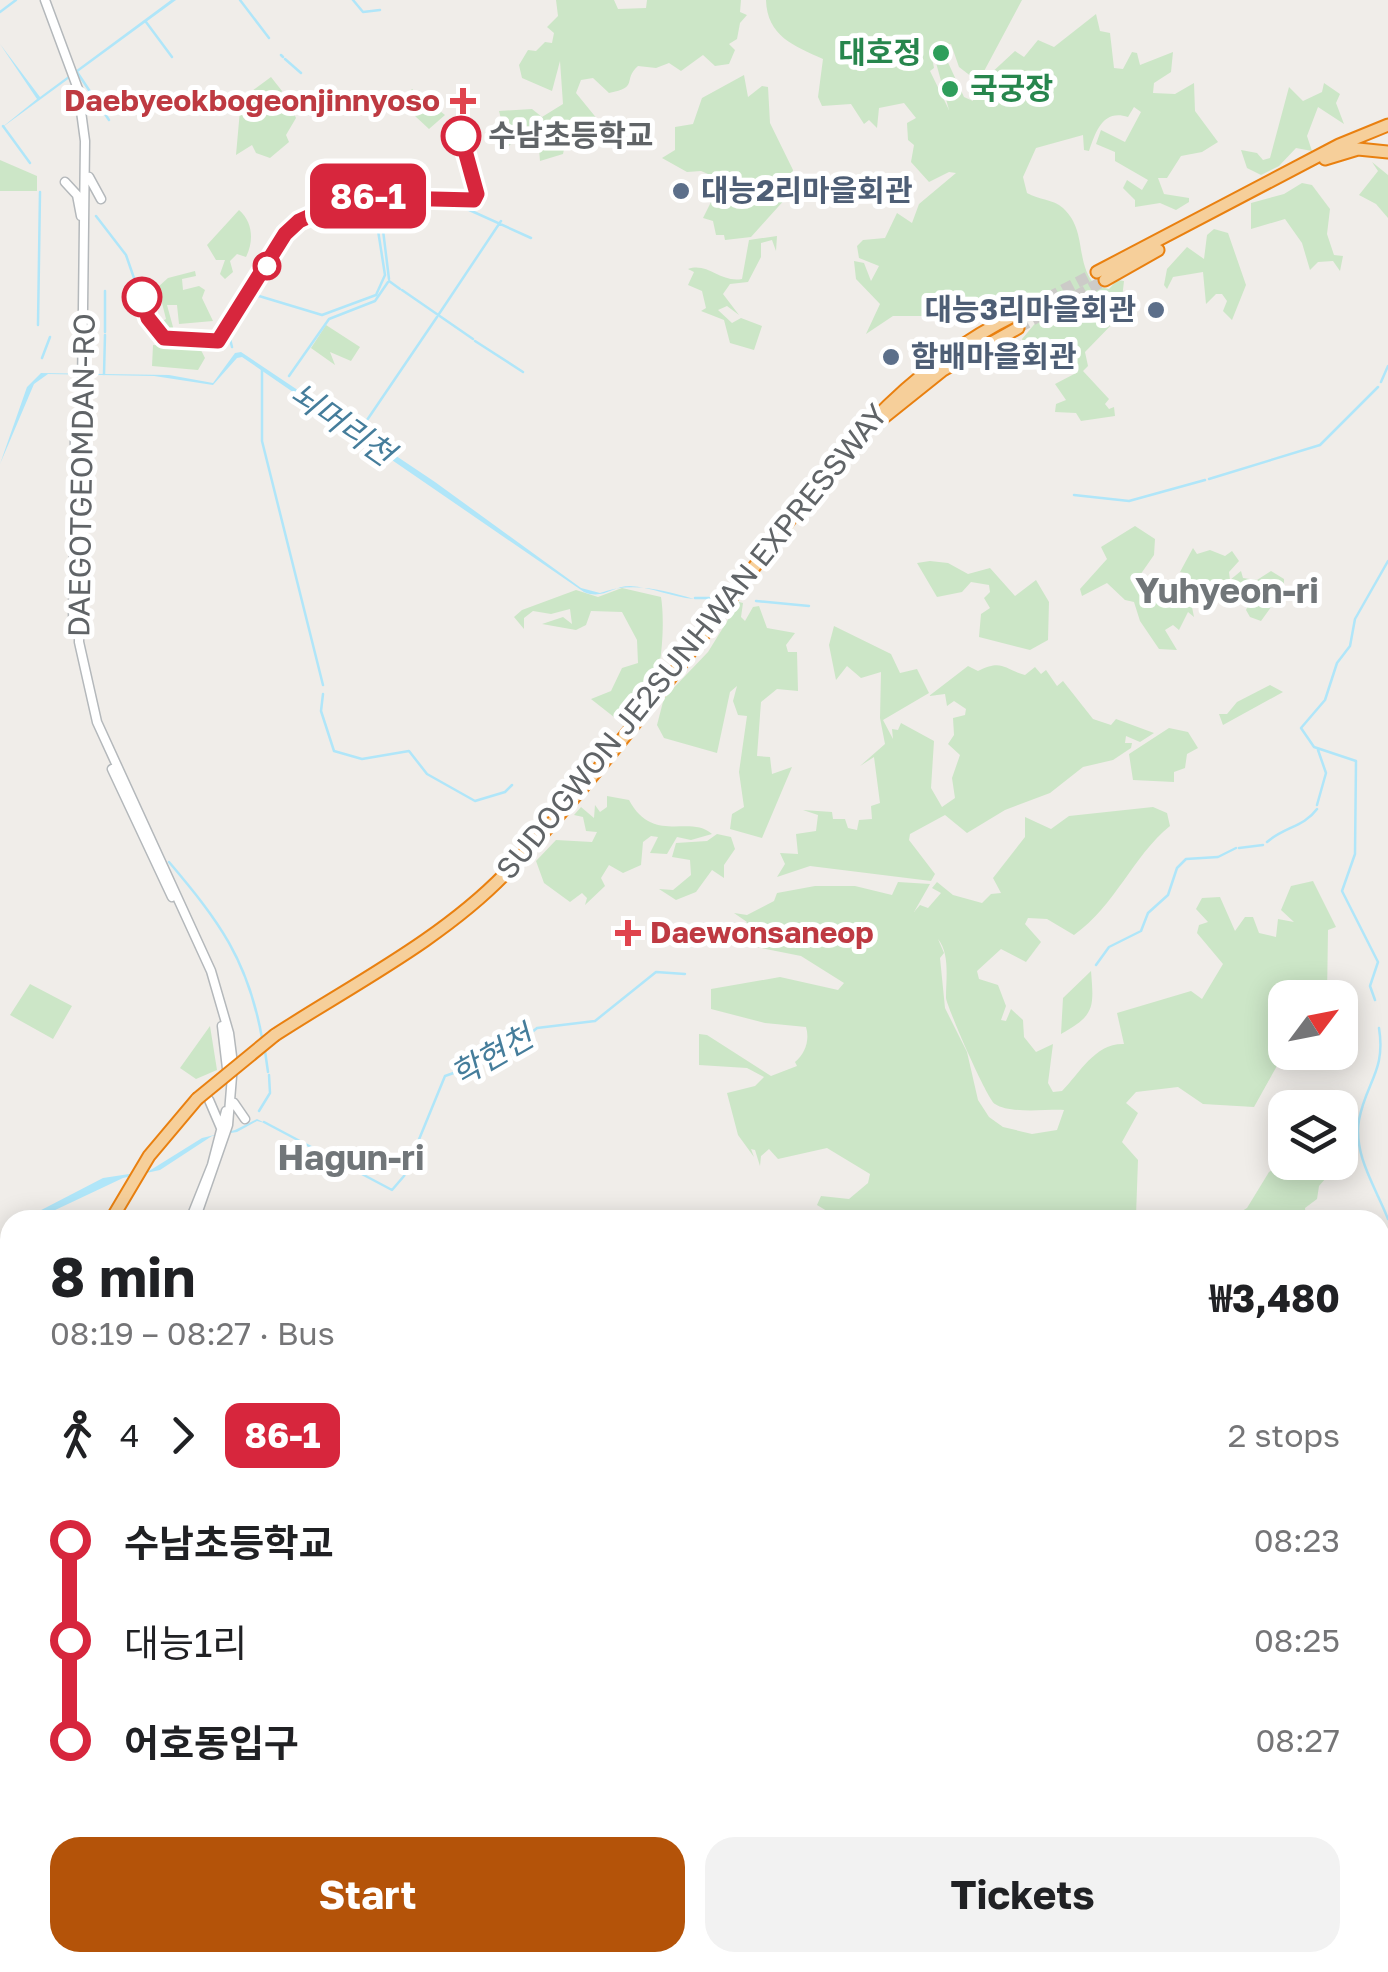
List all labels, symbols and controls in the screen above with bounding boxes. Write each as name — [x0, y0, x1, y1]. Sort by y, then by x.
place label: 대호정 — [838, 34, 921, 70]
marker: 대호정 — [930, 42, 952, 64]
place label: 국궁장 — [970, 70, 1053, 106]
marker: 국궁장 — [939, 78, 961, 100]
place label: Daebyeokbogeonjinnyoso — [64, 82, 440, 118]
marker: Daebyeokbogeonjinnyoso — [450, 88, 476, 114]
marker: 수남초등학교 — [442, 117, 480, 155]
place label: 수남초등학교 — [488, 117, 654, 153]
line badge: 86-1 — [298, 164, 438, 228]
place label: 대능2리마을회관 — [701, 172, 913, 208]
text: 86-1 — [330, 175, 406, 217]
marker: 대능2리마을회관 — [670, 180, 692, 202]
unlabelled marker — [254, 253, 280, 279]
unlabelled marker — [123, 278, 161, 316]
place label: 대능3리마을회관 — [925, 291, 1136, 327]
marker: 대능3리마을회관 — [1145, 299, 1167, 321]
street label: DAEGOTGEOMDAN-RO — [60, 313, 102, 637]
place label: 함배마을회관 — [911, 338, 1077, 374]
marker: 함배마을회관 — [880, 346, 902, 368]
water label: 뇌머리천 — [283, 374, 405, 475]
street label: SUDOGWON JE2SUNHWAN EXPRESSWAY — [488, 397, 894, 886]
district label: Yuhyeon-ri — [1135, 569, 1319, 611]
place label: Daewonsaneop — [650, 914, 874, 950]
marker: Daewonsaneop — [615, 920, 641, 946]
north arrow — [1268, 980, 1358, 1070]
map controls — [1268, 980, 1358, 1180]
water label: 학현천 — [444, 1015, 542, 1094]
button: layers — [1268, 1090, 1358, 1180]
district label: Hagun-ri — [278, 1136, 424, 1178]
text: 8 min — [50, 1243, 195, 1309]
text: ₩3,480 — [1209, 1275, 1340, 1320]
text: 08:19 – 08:27 · Bus — [50, 1314, 335, 1352]
icon: walk — [50, 1408, 105, 1463]
icon: forward — [155, 1408, 210, 1463]
text: 86-1 — [245, 1414, 320, 1456]
text: 4 — [120, 1416, 140, 1454]
text: 2 stops — [1228, 1416, 1340, 1454]
text: 수남초등학교 — [124, 1520, 334, 1565]
text: 08:23 — [1254, 1521, 1340, 1559]
text: 대능1리 — [124, 1620, 247, 1665]
text: 08:25 — [1254, 1621, 1340, 1659]
text: 어호동입구 — [124, 1720, 299, 1765]
text: 08:27 — [1256, 1721, 1340, 1759]
button: Start — [50, 1837, 685, 1952]
button: Tickets — [705, 1837, 1340, 1952]

